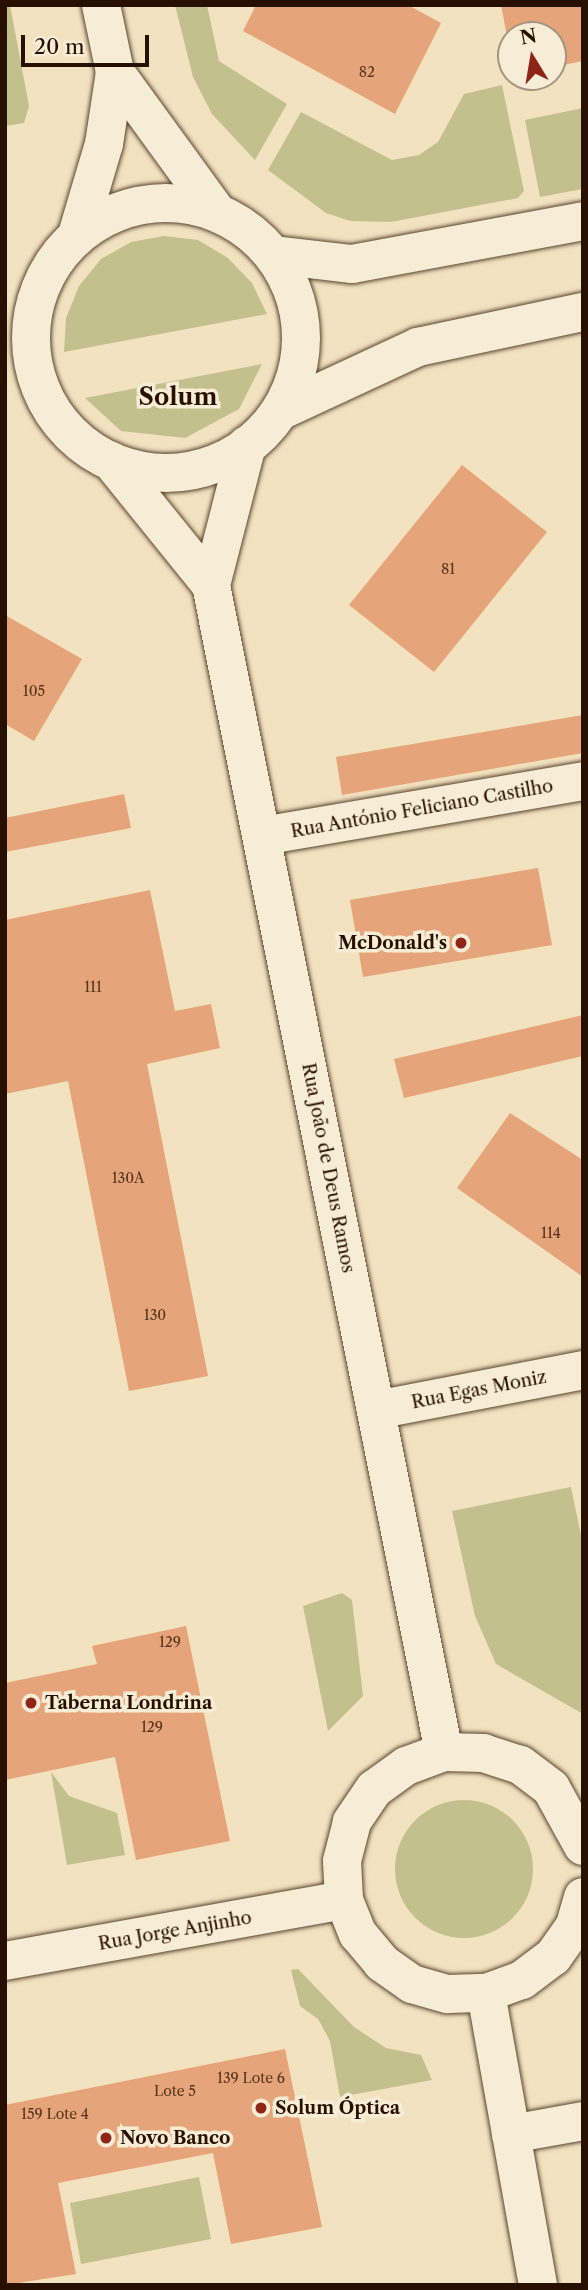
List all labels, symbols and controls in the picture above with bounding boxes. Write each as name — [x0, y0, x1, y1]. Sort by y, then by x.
scale bar — [24, 21, 152, 65]
north arrow — [497, 21, 567, 91]
text: N — [518, 24, 539, 50]
text: 20 m — [34, 34, 85, 59]
house number: 82 — [359, 64, 375, 80]
district label: Solum — [139, 383, 217, 411]
house number: 81 — [441, 561, 455, 577]
house number: 105 — [23, 683, 45, 699]
street label: Rua António Feliciano Castilho — [289, 775, 555, 843]
place label: McDonald's — [338, 932, 447, 954]
marker: McDonald's — [453, 935, 469, 951]
house number: 111 — [84, 979, 102, 995]
street label: Rua João de Deus Ramos — [297, 1061, 359, 1275]
house number: 130A — [112, 1170, 144, 1186]
house number: 114 — [541, 1225, 561, 1241]
house number: 130 — [144, 1307, 166, 1323]
street label: Rua Egas Moniz — [410, 1366, 548, 1414]
house number: 129 — [159, 1634, 181, 1650]
place label: Taberna Londrina — [45, 1692, 213, 1714]
marker: Taberna Londrina — [23, 1695, 39, 1711]
house number: 129 — [141, 1719, 163, 1735]
street label: Rua Jorge Anjinho — [96, 1907, 254, 1955]
house number: 139 Lote 6 — [217, 2070, 285, 2086]
house number: Lote 5 — [154, 2083, 196, 2099]
place label: Solum Óptica — [275, 2097, 400, 2119]
marker: Solum Óptica — [253, 2100, 269, 2116]
house number: 159 Lote 4 — [21, 2106, 89, 2122]
place label: Novo Banco — [120, 2127, 230, 2149]
marker: Novo Banco — [98, 2130, 114, 2146]

